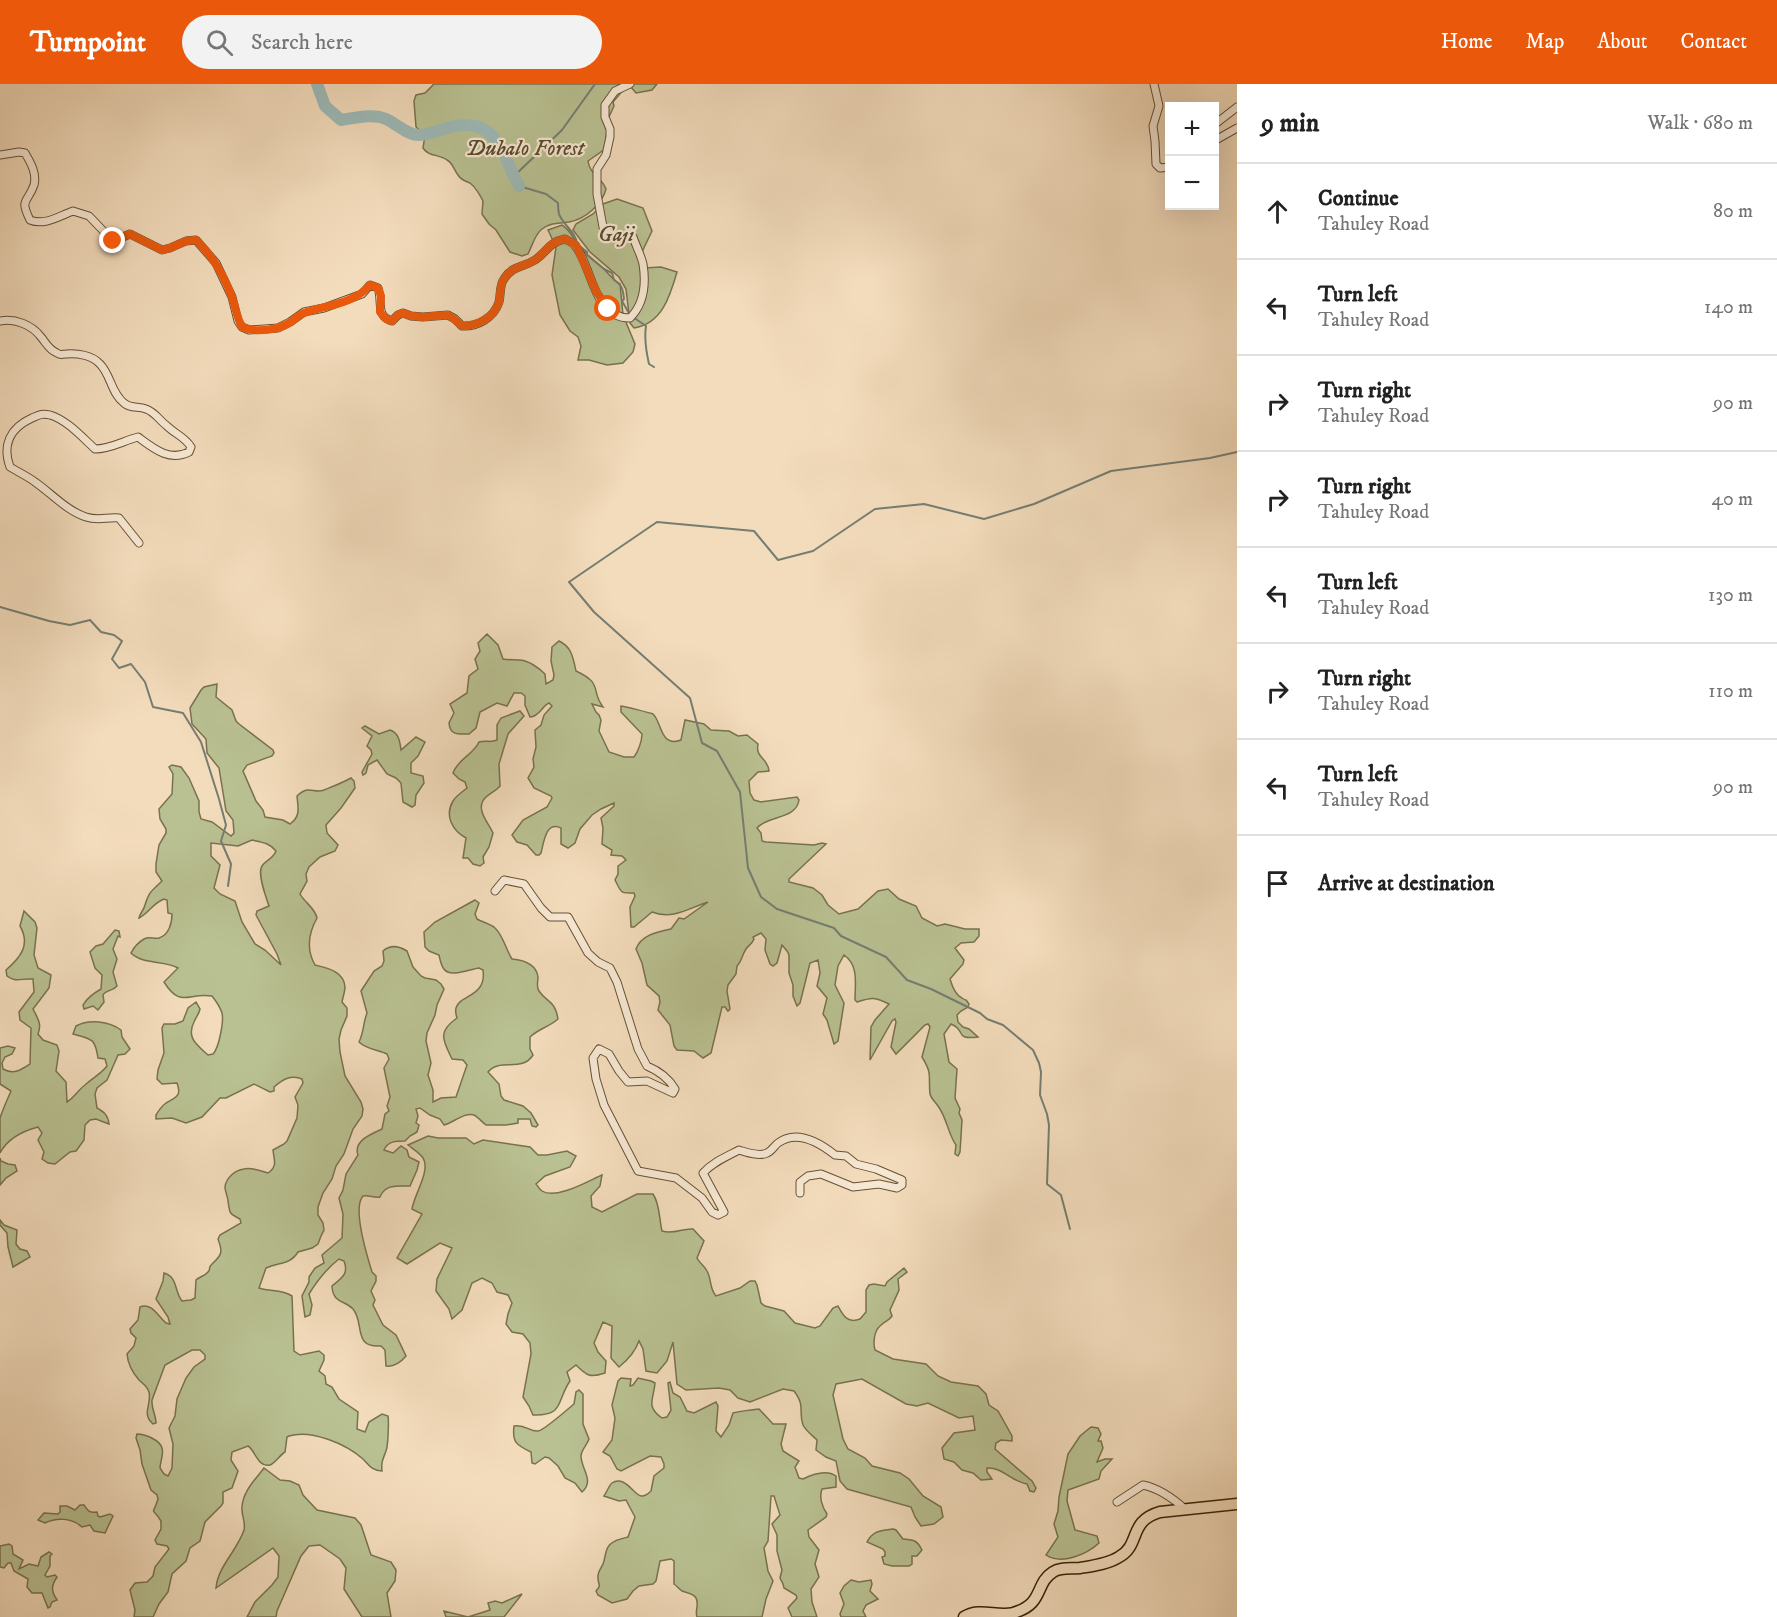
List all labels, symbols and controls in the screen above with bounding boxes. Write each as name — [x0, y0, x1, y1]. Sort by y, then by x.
search box — [182, 15, 602, 69]
text: Turnpoint — [30, 25, 146, 60]
icon: search — [203, 26, 236, 59]
text: Search here — [251, 29, 353, 56]
text: Home — [1441, 29, 1493, 55]
text: Map — [1526, 29, 1564, 55]
text: About — [1597, 29, 1648, 55]
text: Contact — [1681, 29, 1747, 55]
map controls — [1165, 102, 1219, 210]
button: + — [1165, 102, 1219, 156]
text: 9 min — [1261, 107, 1319, 140]
text: Walk · 680 m — [1648, 111, 1753, 136]
park label: Dubalo Forest — [466, 135, 586, 162]
button: − — [1165, 156, 1219, 210]
text: Continue — [1318, 185, 1399, 212]
icon: ahead — [1261, 195, 1294, 228]
text: 80 m — [1713, 199, 1753, 224]
text: Tahuley Road — [1318, 212, 1429, 237]
park label: Gaji — [598, 221, 635, 248]
route end — [99, 227, 125, 253]
text: Turn left — [1318, 281, 1398, 308]
icon: left — [1261, 291, 1294, 324]
route start — [594, 295, 620, 321]
text: 140 m — [1704, 295, 1753, 320]
text: Tahuley Road — [1318, 308, 1429, 333]
text: Turn right — [1318, 377, 1411, 404]
icon: right — [1261, 387, 1294, 420]
text: 90 m — [1713, 391, 1753, 416]
text: Tahuley Road — [1318, 404, 1429, 429]
text: Turn right — [1318, 473, 1411, 500]
icon: right — [1261, 483, 1294, 516]
text: 40 m — [1711, 487, 1753, 512]
text: Tahuley Road — [1318, 500, 1429, 525]
text: Turn left — [1318, 569, 1398, 596]
icon: left — [1261, 579, 1294, 612]
text: 130 m — [1708, 583, 1753, 608]
text: Tahuley Road — [1318, 596, 1429, 621]
text: Turn right — [1318, 665, 1411, 692]
icon: right — [1261, 675, 1294, 708]
text: 110 m — [1708, 679, 1753, 704]
text: Tahuley Road — [1318, 692, 1429, 717]
text: Turn left — [1318, 761, 1398, 788]
icon: left — [1261, 771, 1294, 804]
text: 90 m — [1713, 775, 1753, 800]
text: Tahuley Road — [1318, 788, 1429, 813]
icon: arrive — [1261, 867, 1294, 900]
text: Arrive at destination — [1318, 870, 1495, 897]

